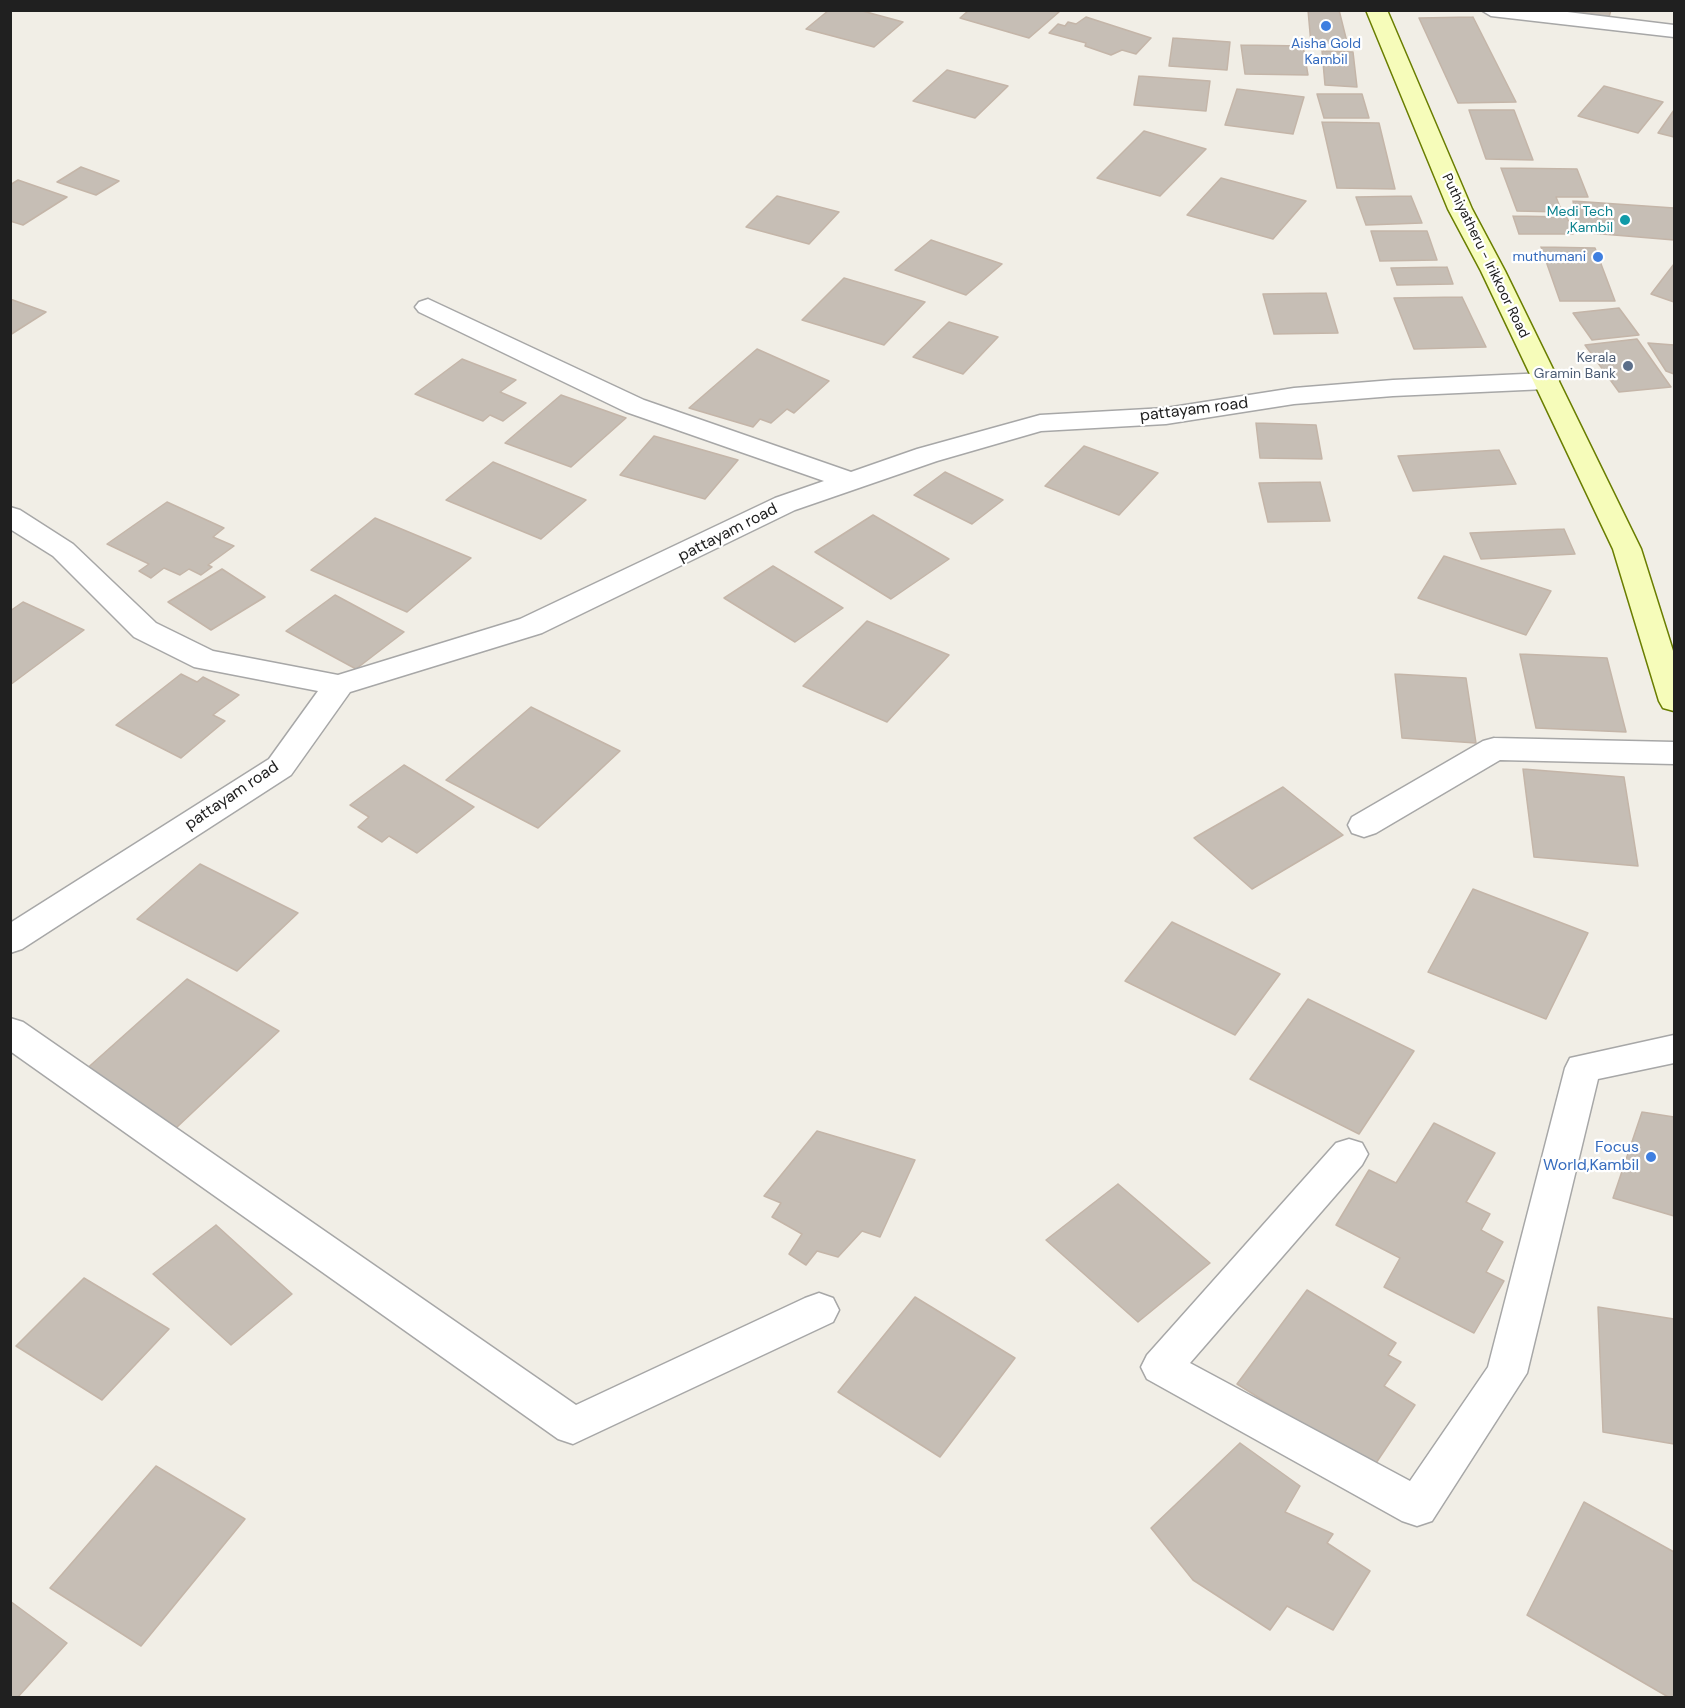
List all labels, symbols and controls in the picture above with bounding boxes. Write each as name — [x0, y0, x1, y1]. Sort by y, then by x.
marker: Aisha Gold Kambil — [1319, 19, 1333, 33]
place label: Aisha Gold Kambil — [1291, 36, 1361, 68]
street label: Puthiyatheru - Irikkoor Road — [1438, 171, 1532, 341]
place label: Medi Tech ,Kambil — [1547, 204, 1613, 237]
marker: Medi Tech ,Kambil — [1618, 213, 1632, 227]
place label: muthumani — [1512, 249, 1586, 265]
marker: muthumani — [1591, 250, 1605, 264]
place label: Kerala Gramin Bank — [1534, 350, 1616, 382]
marker: Kerala Gramin Bank — [1621, 359, 1635, 373]
street label: pattayam road — [1139, 394, 1249, 426]
street label: pattayam road — [675, 500, 781, 566]
street label: pattayam road — [181, 758, 283, 834]
place label: Focus World,Kambil — [1543, 1138, 1639, 1176]
marker: Focus World,Kambil — [1644, 1150, 1658, 1164]

